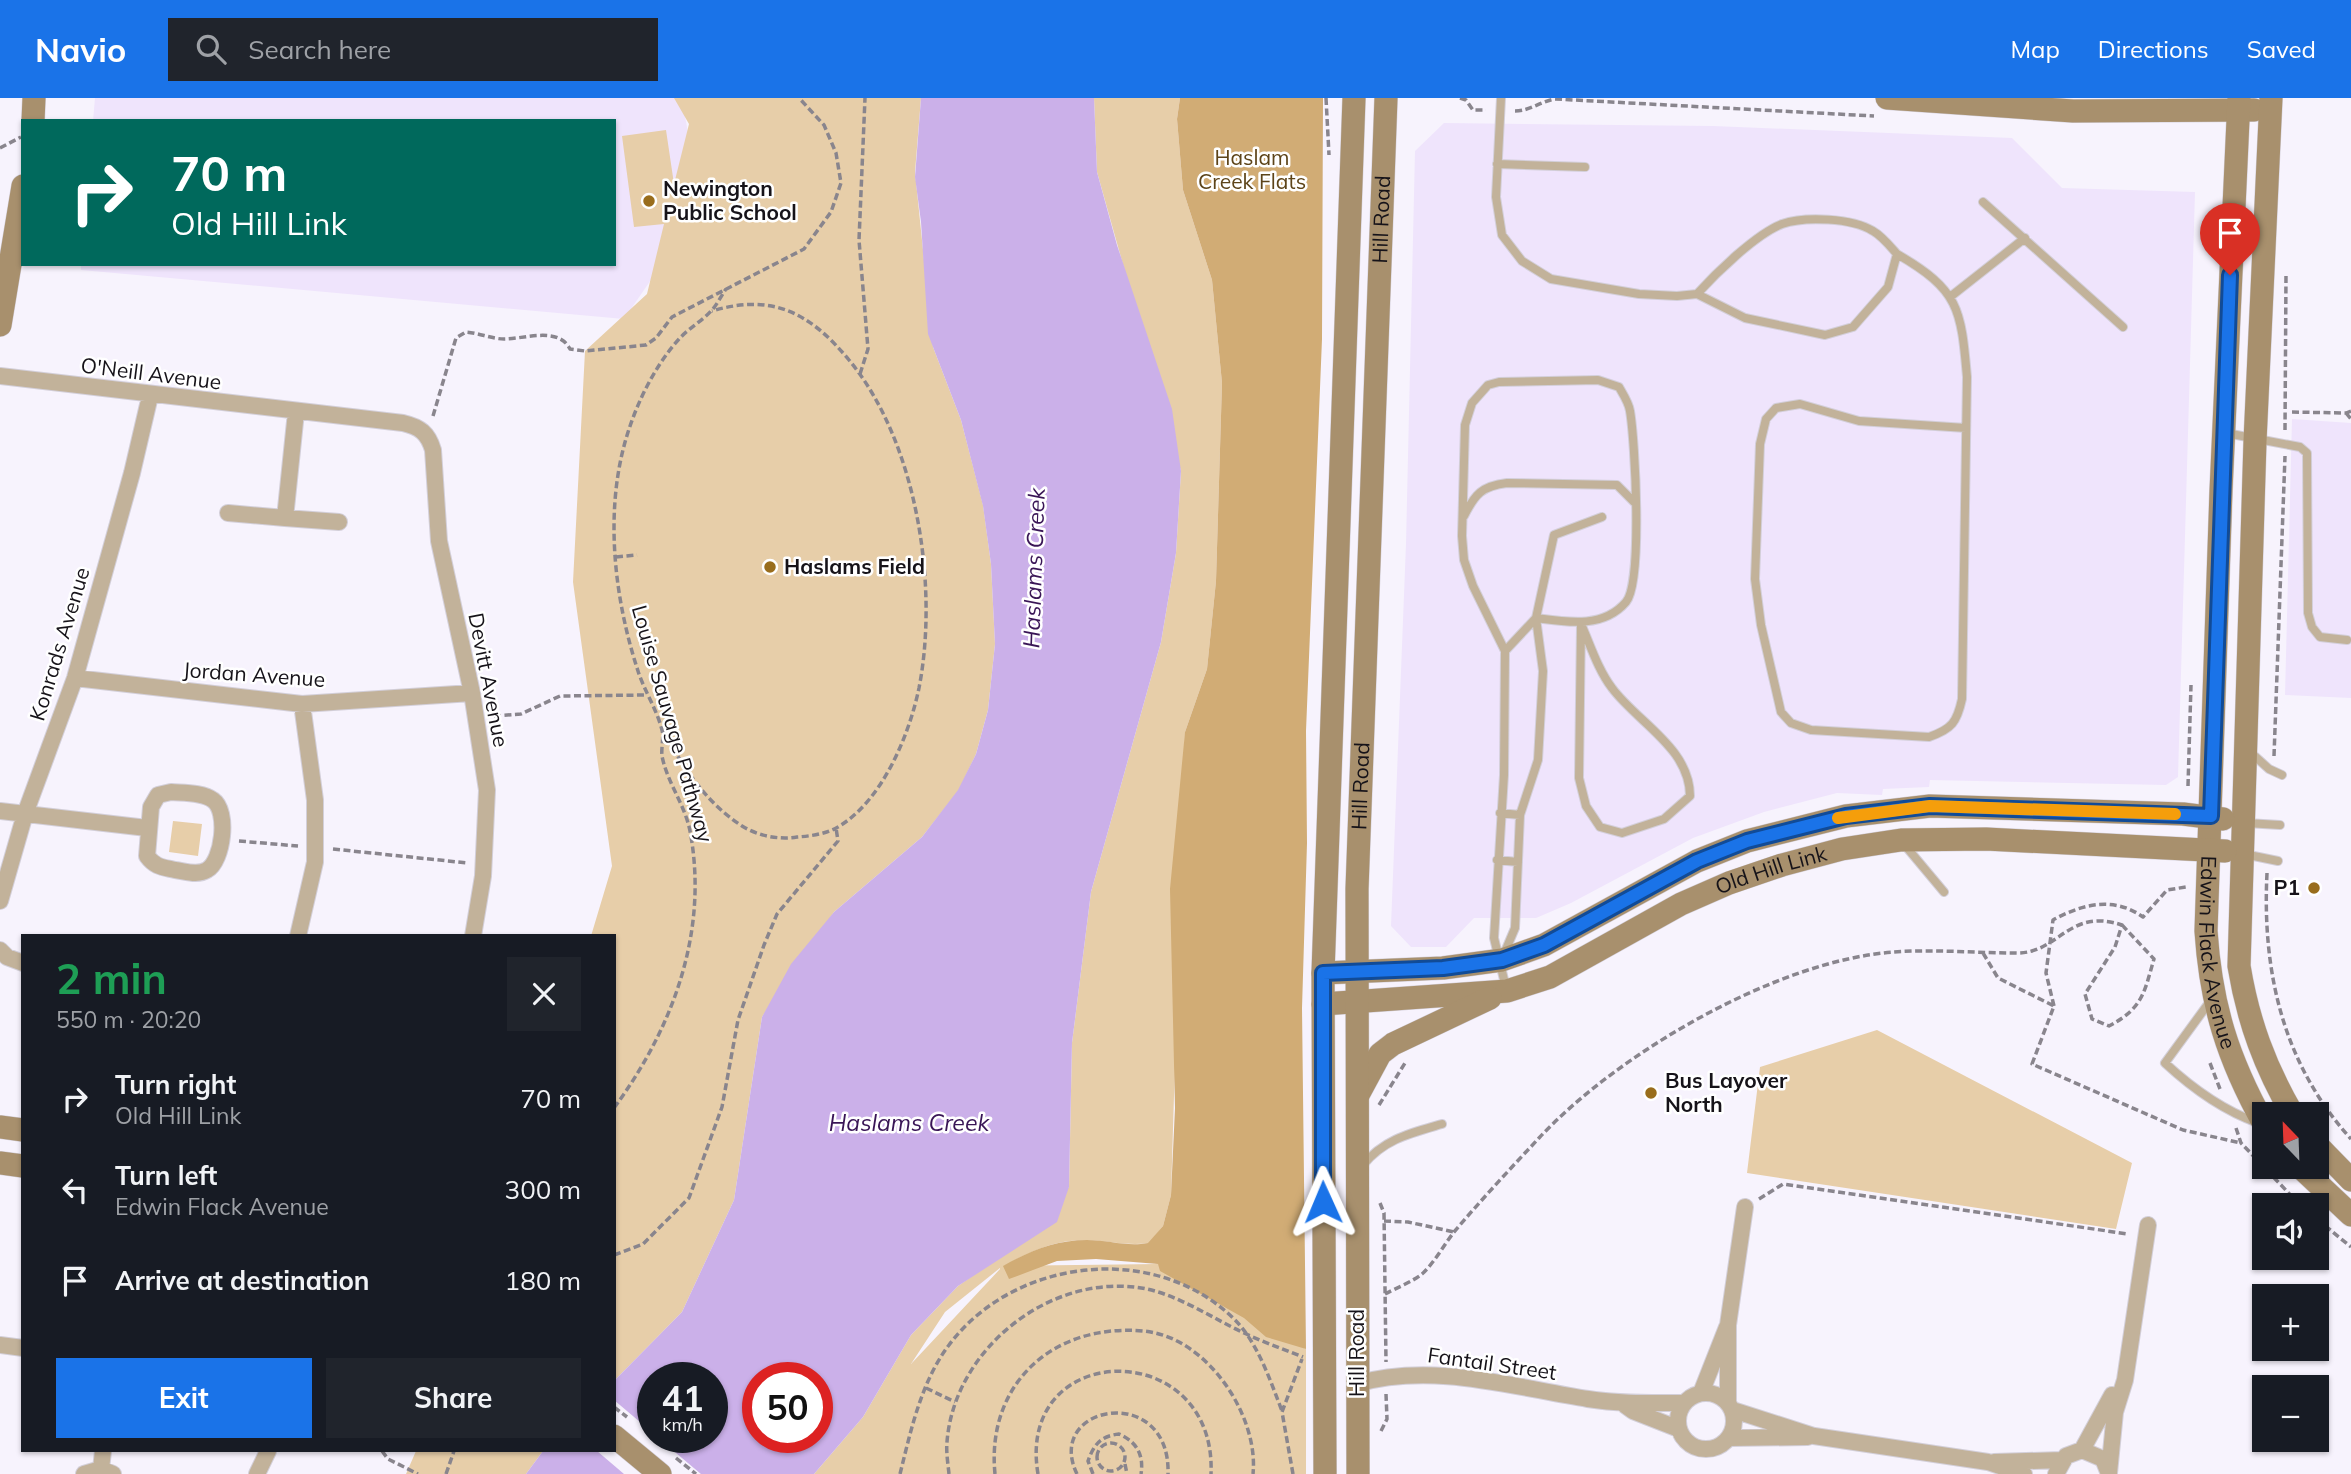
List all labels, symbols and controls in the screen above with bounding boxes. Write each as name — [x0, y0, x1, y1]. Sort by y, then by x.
search box — [168, 18, 658, 81]
text: Navio — [35, 29, 126, 70]
icon: search — [192, 30, 230, 68]
text: Search here — [248, 33, 391, 66]
text: Map — [2010, 34, 2060, 64]
text: Directions — [2098, 34, 2209, 64]
text: Saved — [2247, 34, 2316, 64]
text: 70 m — [171, 142, 287, 203]
park label: Haslam Creek Flats — [1198, 144, 1306, 194]
icon: right — [56, 147, 147, 238]
place label: Newington Public School — [663, 175, 797, 225]
street label: Hill Road — [1366, 175, 1395, 264]
marker: Newington Public School — [641, 193, 657, 209]
text: Old Hill Link — [171, 203, 347, 243]
pin — [2200, 203, 2260, 275]
icon: arrive — [2211, 214, 2249, 252]
street label: O'Neill Avenue — [79, 351, 223, 395]
water label: Haslams Creek — [1016, 486, 1051, 649]
place label: Haslams Field — [784, 553, 925, 579]
marker: Haslams Field — [762, 559, 778, 575]
street label: Konrads Avenue — [23, 564, 95, 724]
street label: Louise Sauvage Pathway — [627, 602, 719, 845]
street label: Devitt Avenue — [463, 610, 515, 749]
street label: Jordan Avenue — [182, 656, 326, 692]
street label: Hill Road — [1345, 742, 1374, 831]
street label: Old Hill Link — [1711, 840, 1829, 900]
street label: Edwin Flack Avenue — [2194, 855, 2242, 1052]
place label: P1 — [2273, 874, 2300, 900]
marker: P1 — [2306, 880, 2322, 896]
text: 2 min — [56, 952, 167, 1005]
button: close — [507, 957, 581, 1031]
text: 550 m · 20:20 — [56, 1005, 201, 1034]
place label: Bus Layover North — [1665, 1067, 1788, 1117]
text: Turn right — [115, 1068, 236, 1101]
icon: right — [56, 1080, 94, 1118]
text: 70 m — [520, 1082, 581, 1115]
marker: Bus Layover North — [1643, 1085, 1659, 1101]
text: Old Hill Link — [115, 1101, 241, 1130]
north arrow — [2252, 1102, 2329, 1180]
map controls — [2252, 1102, 2329, 1452]
water label: Haslams Creek — [829, 1108, 990, 1137]
text: Turn left — [115, 1159, 217, 1192]
position arrow — [1286, 1165, 1360, 1239]
icon: left — [56, 1171, 94, 1209]
text: 300 m — [505, 1173, 581, 1206]
text: Edwin Flack Avenue — [115, 1192, 329, 1221]
button: sound — [2252, 1193, 2329, 1270]
icon: arrive — [56, 1262, 94, 1300]
text: Arrive at destination — [115, 1264, 370, 1297]
text: 180 m — [505, 1264, 581, 1297]
button: + — [2252, 1284, 2329, 1361]
street label: Hill Road — [1343, 1309, 1369, 1397]
street label: Fantail Street — [1426, 1341, 1558, 1385]
button: Exit — [56, 1358, 312, 1438]
button: Share — [326, 1358, 581, 1438]
speed limit sign: 50 — [742, 1362, 833, 1453]
button: − — [2252, 1375, 2329, 1452]
text: 41 — [661, 1376, 704, 1420]
text: km/h — [662, 1413, 703, 1436]

